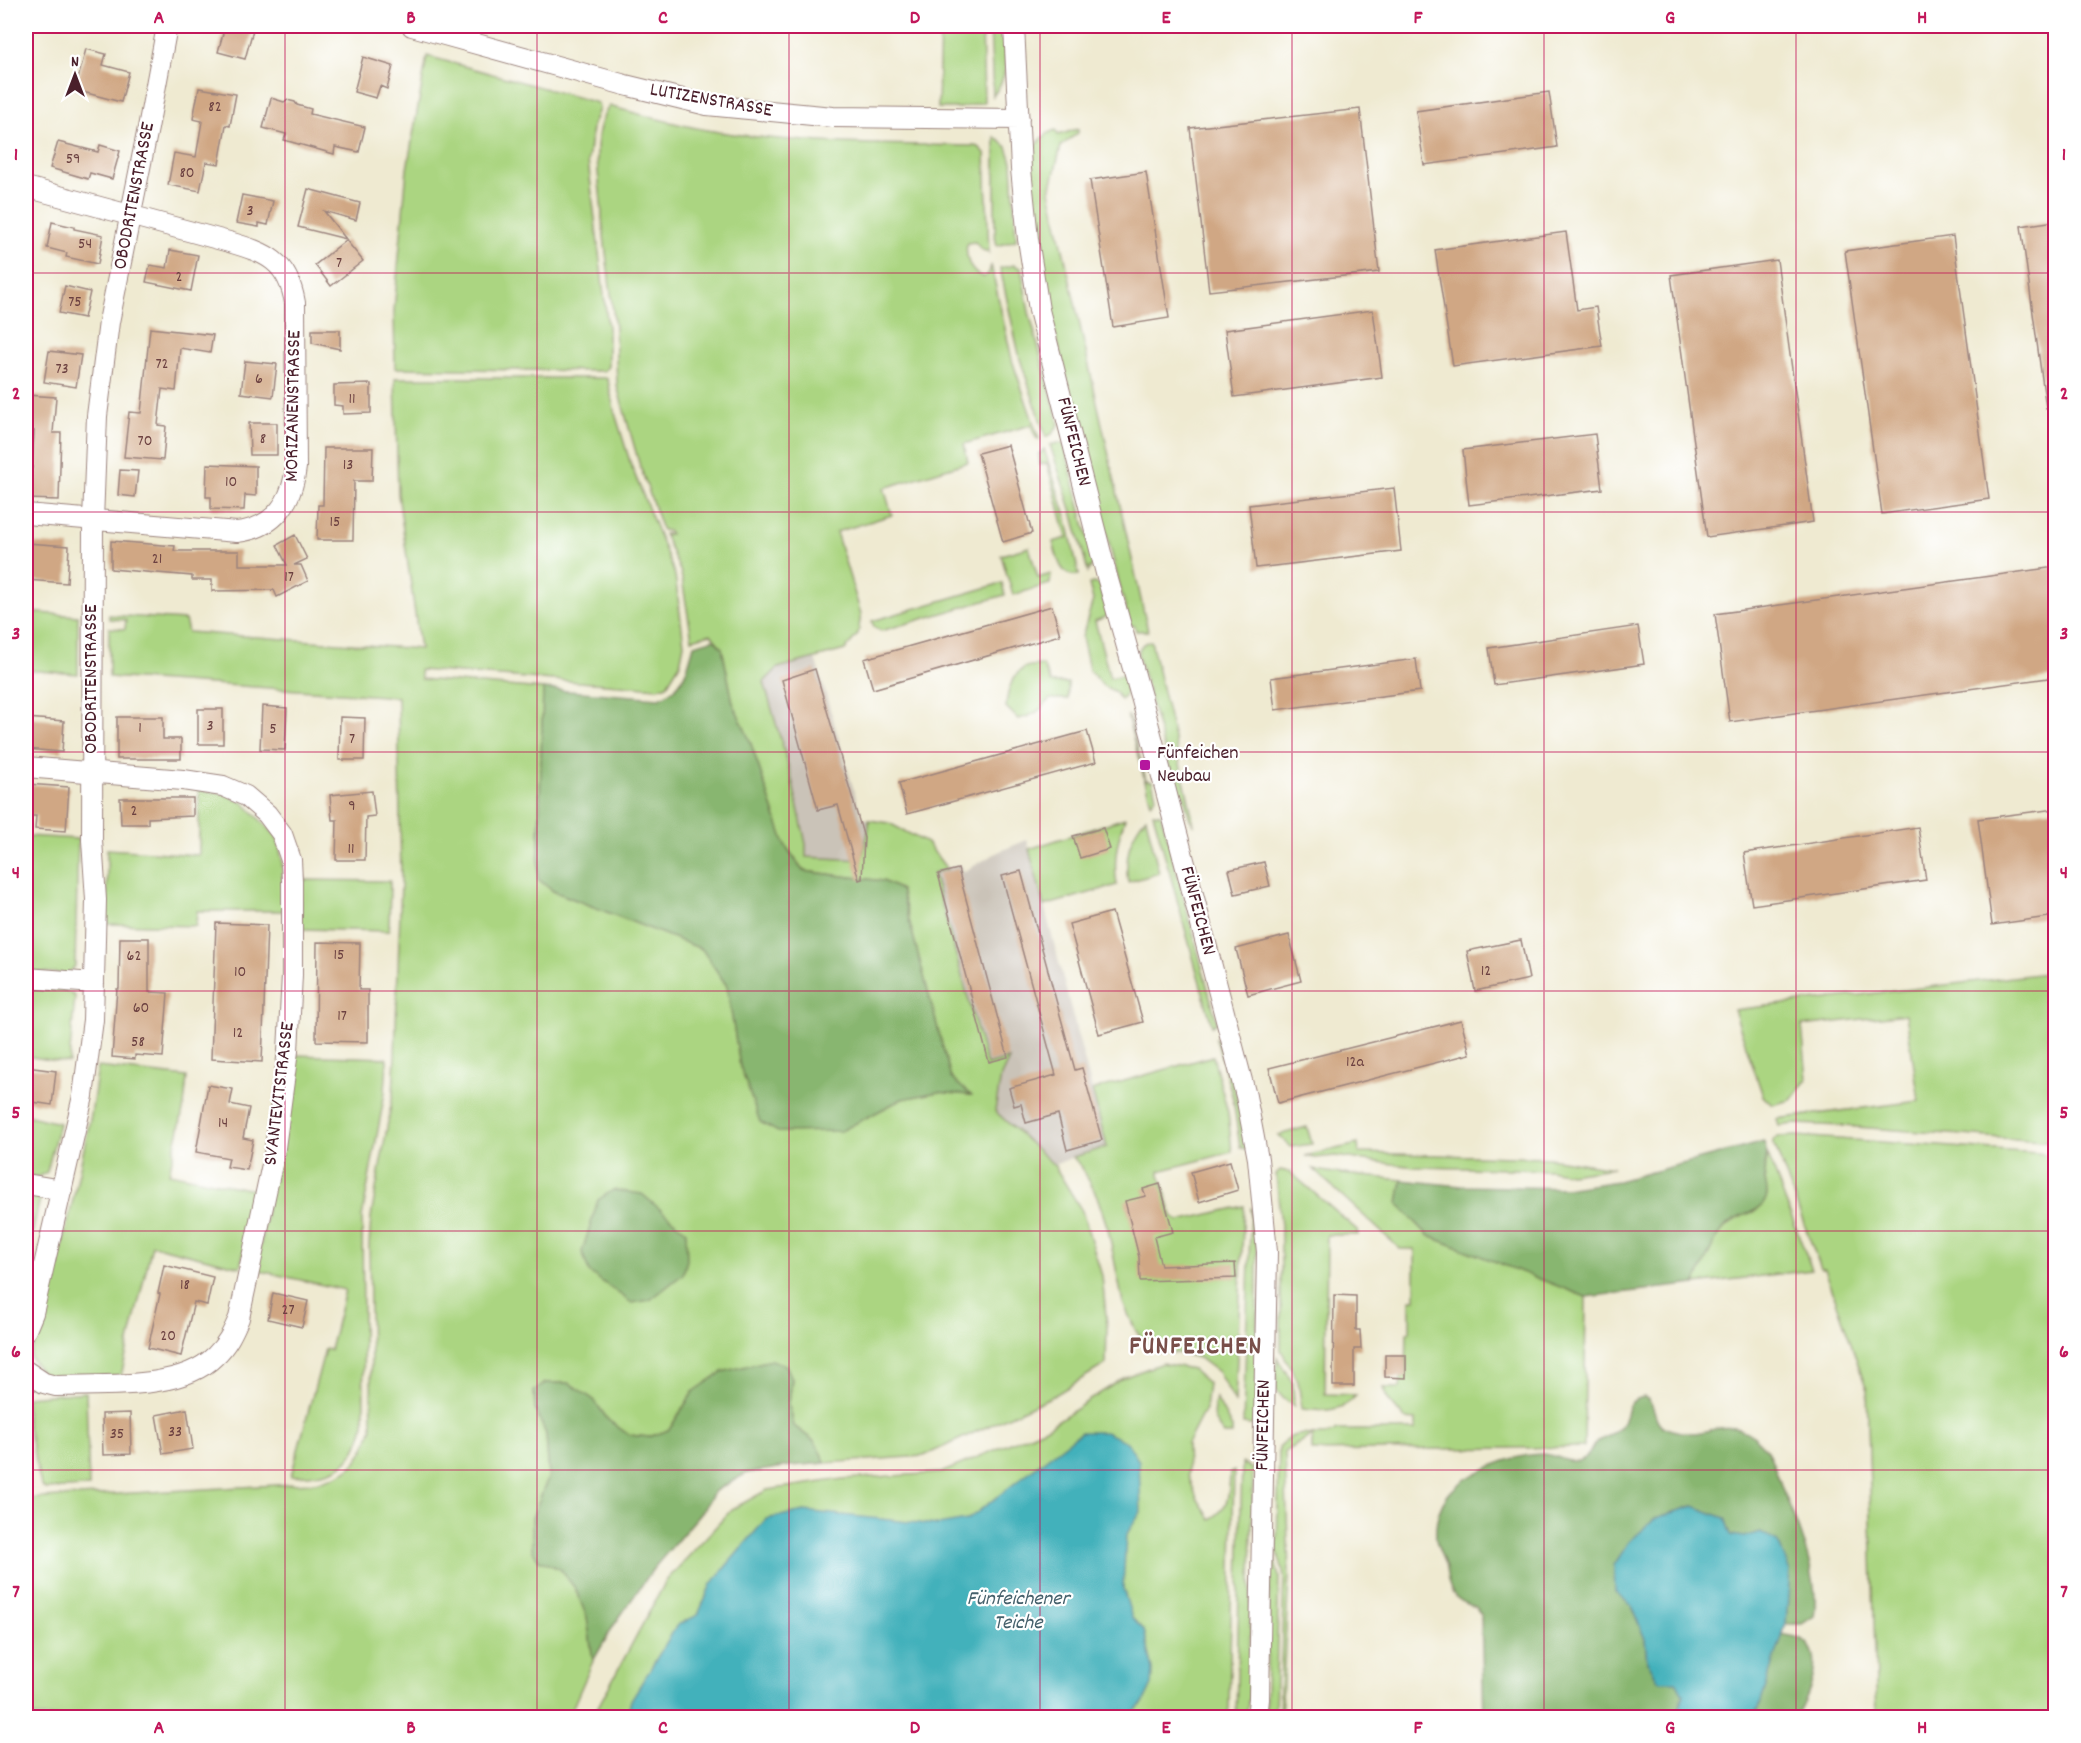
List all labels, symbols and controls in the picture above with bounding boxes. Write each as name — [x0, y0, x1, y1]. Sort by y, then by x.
text: A — [154, 5, 165, 33]
text: B — [406, 5, 416, 33]
text: C — [658, 5, 668, 33]
text: D — [910, 5, 921, 33]
text: E — [1161, 5, 1171, 33]
text: F — [1414, 5, 1424, 33]
text: G — [1665, 5, 1675, 33]
text: H — [1917, 5, 1927, 33]
north arrow — [45, 45, 105, 105]
text: N — [71, 51, 79, 74]
street label: LUTIZENSTRASSE — [648, 76, 774, 126]
house number: 82 — [208, 96, 222, 119]
street label: OBODRITENSTRASSE — [107, 120, 163, 272]
text: 1 — [14, 142, 18, 170]
text: 1 — [2062, 142, 2066, 170]
house number: 59 — [66, 148, 80, 171]
house number: 80 — [179, 162, 195, 185]
house number: 3 — [246, 200, 254, 223]
house number: 54 — [78, 233, 92, 256]
house number: 7 — [336, 252, 342, 275]
house number: 2 — [176, 266, 183, 289]
house number: 75 — [68, 291, 82, 314]
street label: MORIZANENSTRASSE — [279, 330, 309, 482]
house number: 72 — [155, 353, 169, 376]
house number: 73 — [55, 358, 69, 381]
house number: 6 — [255, 368, 263, 391]
text: 2 — [12, 381, 20, 409]
text: 2 — [2060, 381, 2068, 409]
house number: 11 — [348, 388, 356, 411]
street label: FÜNFEICHEN — [1048, 394, 1098, 490]
house number: 8 — [260, 428, 266, 451]
house number: 70 — [138, 430, 152, 453]
house number: 13 — [343, 454, 353, 477]
house number: 10 — [225, 471, 237, 494]
house number: 15 — [330, 511, 340, 534]
house number: 21 — [152, 548, 162, 571]
house number: 17 — [284, 566, 294, 589]
street label: OBODRITENSTRASSE — [78, 604, 106, 754]
text: 3 — [12, 621, 20, 649]
text: 3 — [2060, 621, 2068, 649]
house number: 3 — [206, 715, 214, 738]
house number: 1 — [138, 717, 142, 740]
house number: 5 — [269, 718, 277, 741]
house number: 7 — [349, 728, 355, 751]
place label: Fünfeichen Neubau — [1157, 740, 1239, 791]
marker: Fünfeichen Neubau — [1138, 758, 1152, 772]
house number: 9 — [348, 795, 356, 818]
house number: 2 — [131, 800, 138, 823]
house number: 11 — [347, 838, 355, 861]
text: 4 — [12, 860, 20, 888]
text: 4 — [2060, 860, 2068, 888]
street label: FÜNFEICHEN — [1172, 863, 1222, 959]
house number: 15 — [334, 944, 344, 967]
house number: 62 — [127, 945, 141, 968]
house number: 12 — [1481, 960, 1491, 983]
house number: 10 — [234, 961, 246, 984]
house number: 60 — [133, 997, 149, 1020]
house number: 17 — [337, 1005, 347, 1028]
street label: SVANTEVITSTRASSE — [257, 1021, 303, 1167]
house number: 12 — [233, 1022, 243, 1045]
house number: 58 — [131, 1031, 145, 1054]
house number: 12a — [1346, 1051, 1364, 1074]
text: 5 — [11, 1100, 21, 1128]
text: 5 — [2059, 1100, 2069, 1128]
house number: 14 — [218, 1112, 228, 1135]
house number: 18 — [180, 1274, 190, 1297]
house number: 27 — [281, 1299, 295, 1322]
house number: 20 — [160, 1325, 176, 1348]
district label: FÜNFEICHEN — [1129, 1329, 1263, 1366]
text: 6 — [11, 1339, 21, 1367]
text: 6 — [2059, 1339, 2069, 1367]
street label: FÜNFEICHEN — [1249, 1379, 1279, 1471]
house number: 33 — [168, 1421, 182, 1444]
house number: 35 — [110, 1423, 124, 1446]
text: 7 — [12, 1579, 20, 1607]
text: 7 — [2060, 1579, 2068, 1607]
water label: Fünfeichener Teiche — [967, 1585, 1072, 1639]
text: A — [154, 1715, 165, 1743]
text: B — [406, 1715, 416, 1743]
text: C — [658, 1715, 668, 1743]
text: D — [910, 1715, 921, 1743]
text: E — [1161, 1715, 1171, 1743]
text: F — [1414, 1715, 1424, 1743]
text: G — [1665, 1715, 1675, 1743]
text: H — [1917, 1715, 1927, 1743]

